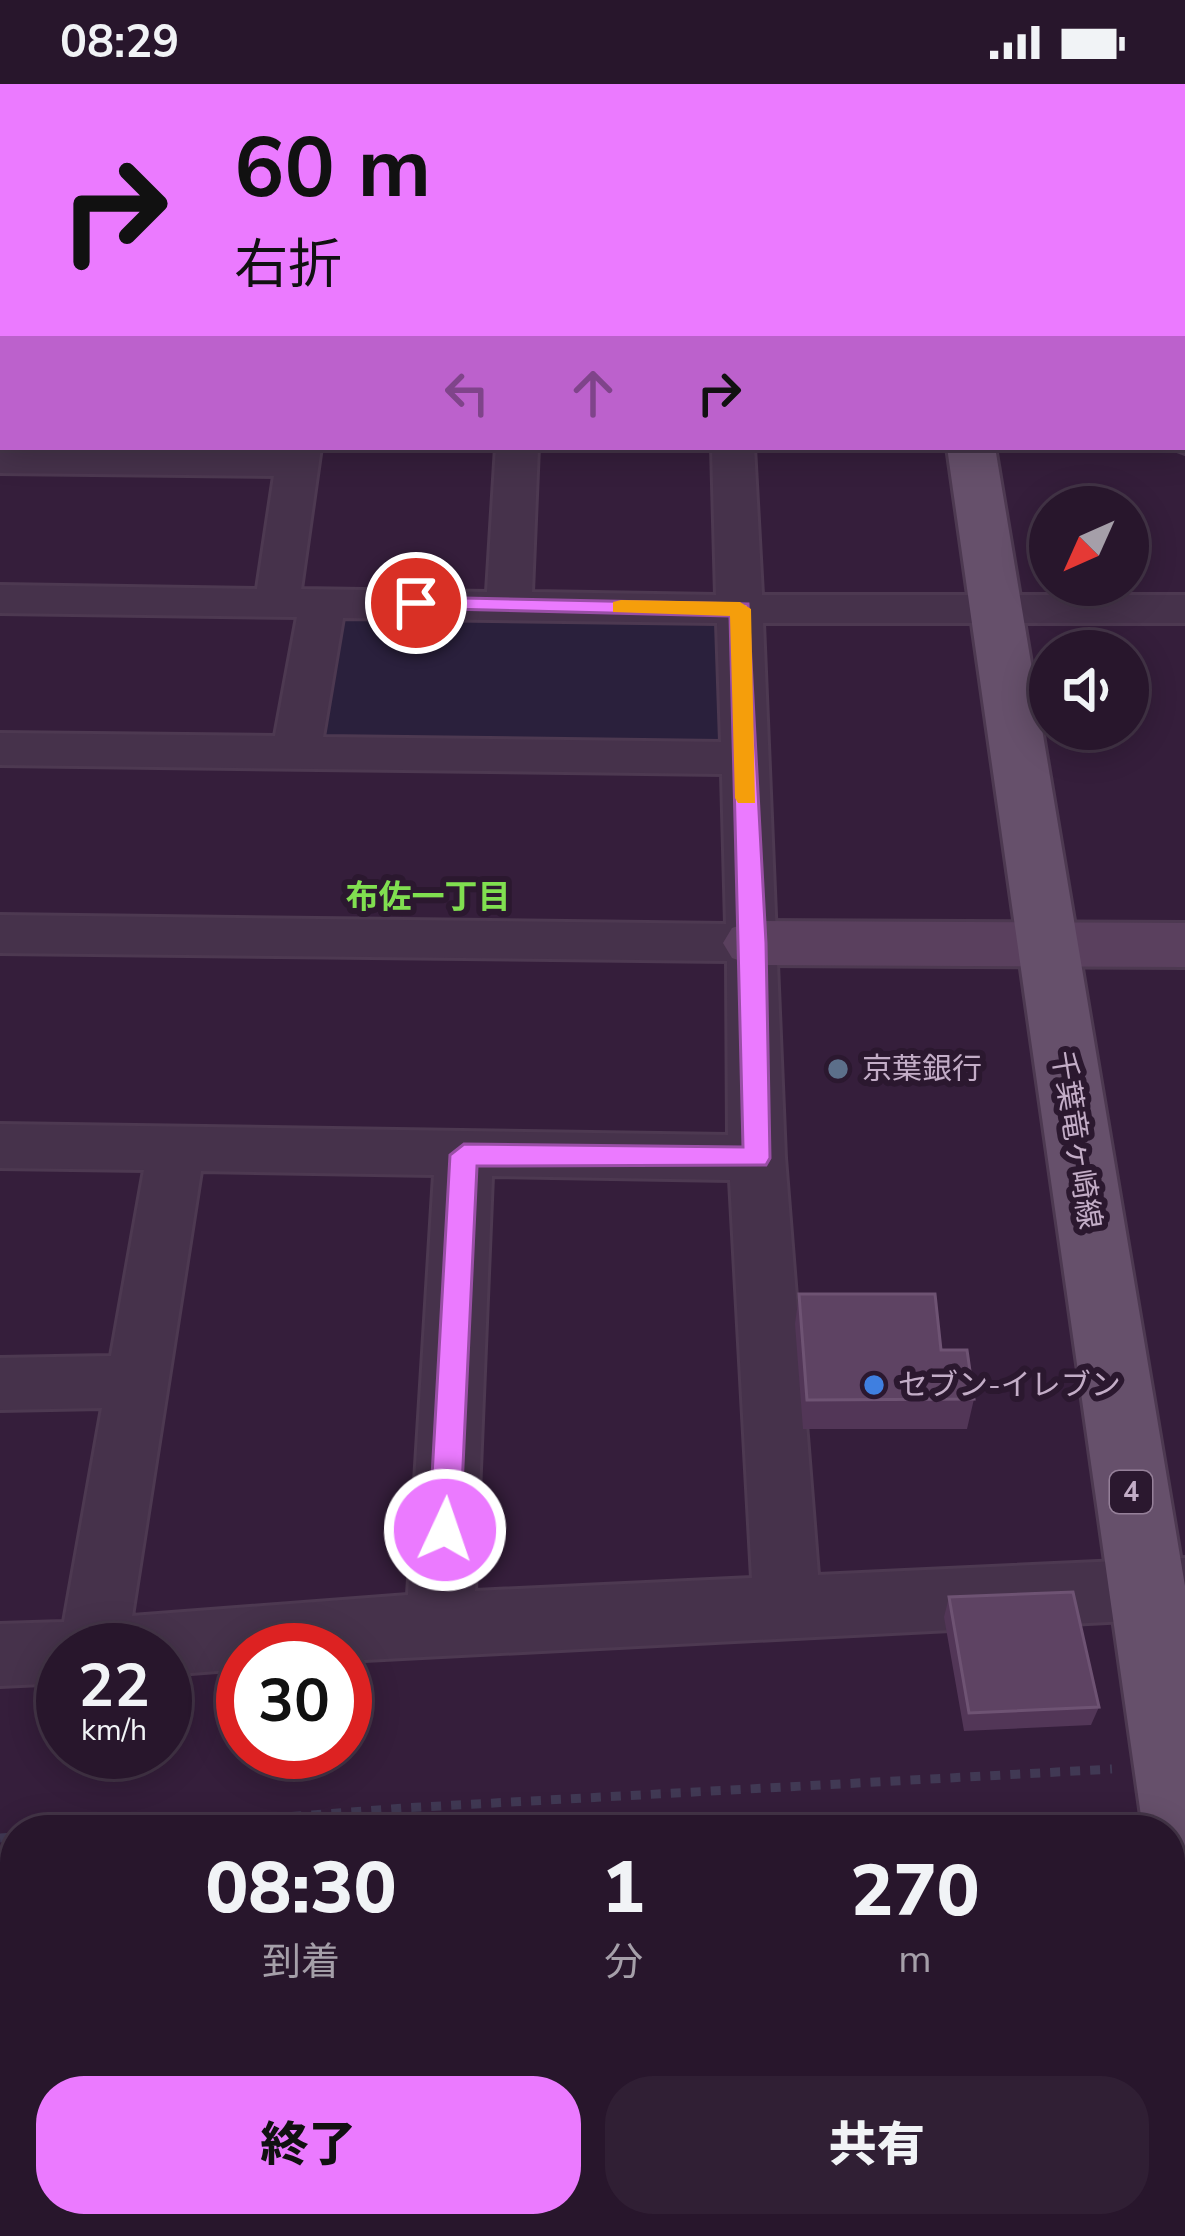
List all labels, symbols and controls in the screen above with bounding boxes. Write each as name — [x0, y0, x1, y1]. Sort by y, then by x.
text: 08:29 — [60, 12, 179, 73]
text: 60 m — [234, 111, 431, 226]
icon: right — [36, 132, 192, 288]
text: 右折 — [234, 228, 342, 302]
icon: left — [434, 360, 500, 426]
icon: ahead — [560, 360, 626, 426]
icon: right — [686, 360, 752, 426]
north arrow — [1029, 486, 1149, 606]
map controls — [1029, 486, 1149, 750]
pin — [365, 552, 467, 654]
icon: arrive — [383, 570, 449, 636]
button: sound — [1029, 630, 1149, 750]
district label: 布佐一丁目 — [346, 875, 511, 920]
street label: 千葉竜ヶ崎線 — [1042, 1048, 1110, 1232]
place label: 京葉銀行 — [862, 1049, 982, 1090]
marker: 京葉銀行 — [825, 1056, 851, 1082]
place label: セブン-イレブン — [898, 1365, 1121, 1406]
marker: セブン-イレブン — [861, 1372, 887, 1398]
position arrow — [382, 1467, 508, 1593]
road number: 4 — [1110, 1471, 1152, 1513]
speed limit sign: 30 — [216, 1623, 372, 1779]
text: 22 — [78, 1645, 150, 1727]
text: km/h — [81, 1710, 147, 1751]
text: 08:30 — [205, 1839, 397, 1937]
text: 1 — [602, 1839, 645, 1937]
text: 270 — [850, 1842, 980, 1940]
text: m — [898, 1933, 932, 1986]
text: 到着 — [262, 1936, 340, 1989]
text: 分 — [604, 1936, 643, 1989]
button: 終了 — [36, 2076, 581, 2214]
button: 共有 — [605, 2076, 1149, 2214]

